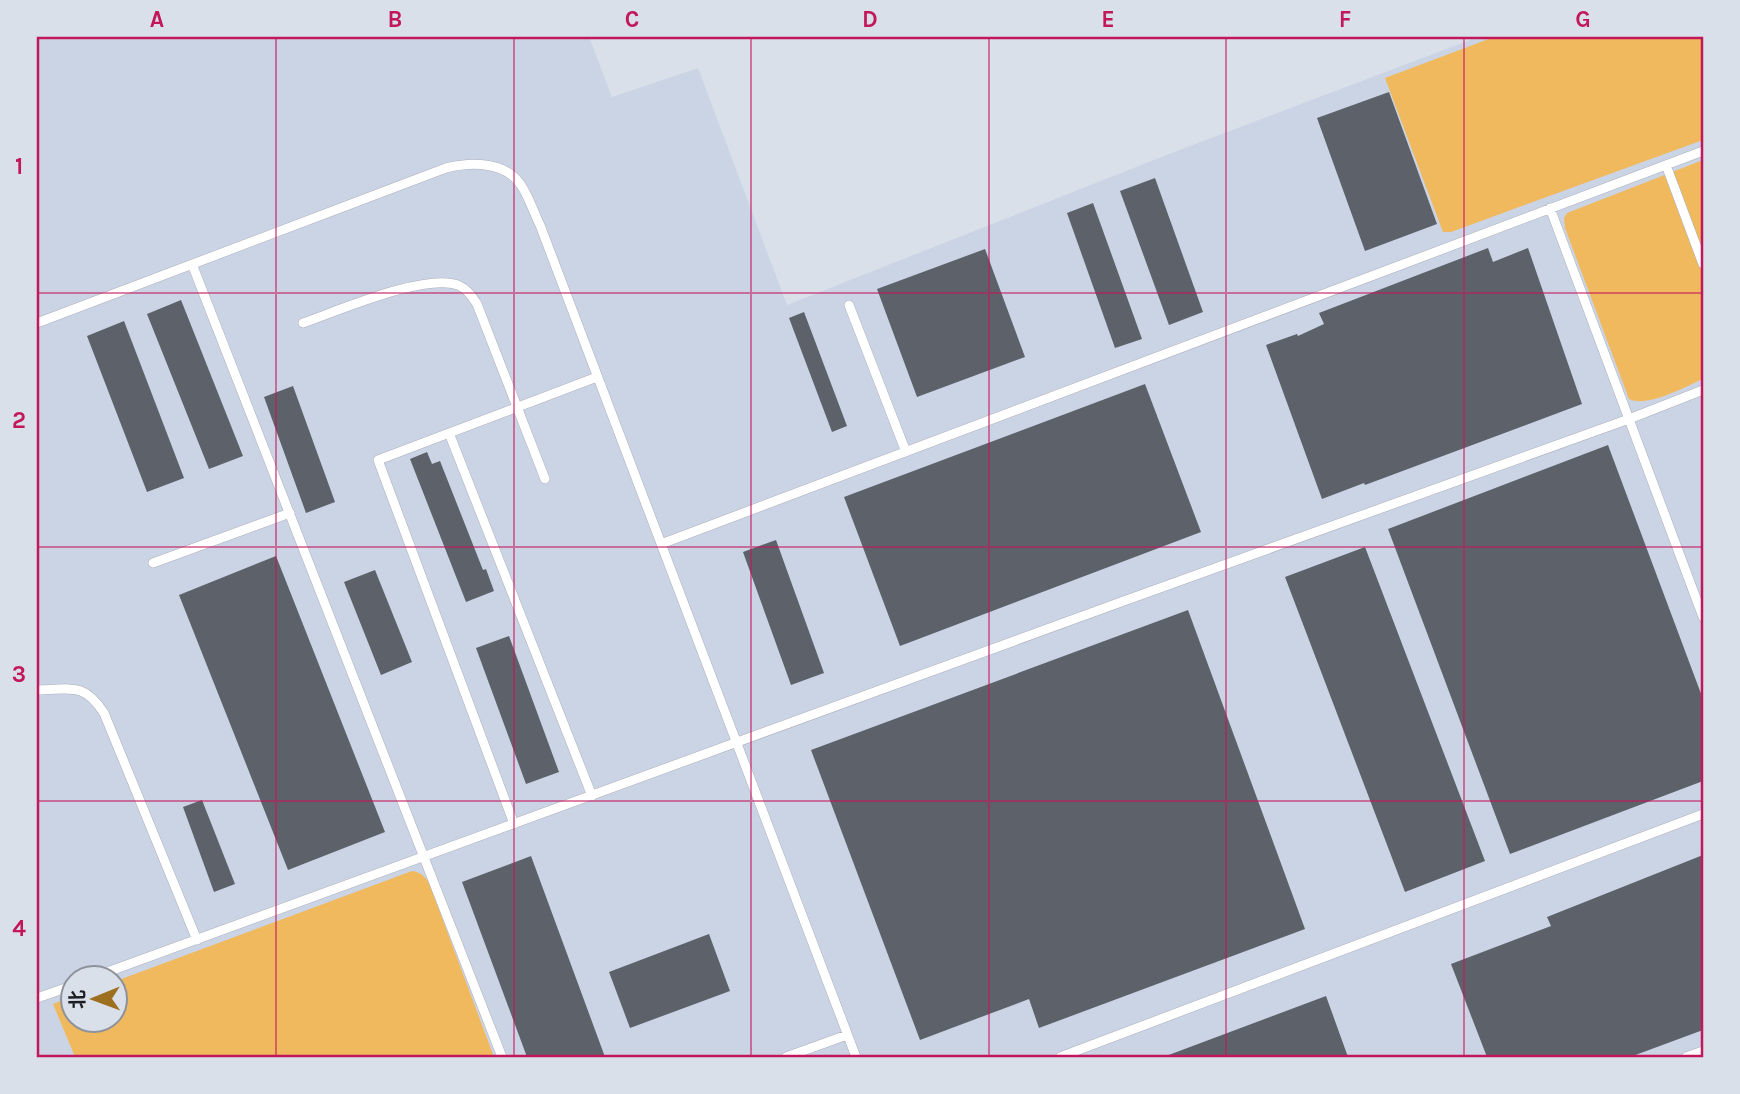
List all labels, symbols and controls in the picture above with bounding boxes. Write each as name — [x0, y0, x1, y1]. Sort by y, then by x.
text: A — [150, 6, 164, 33]
text: B — [388, 6, 402, 33]
text: C — [625, 6, 639, 33]
text: D — [862, 6, 878, 33]
text: E — [1101, 6, 1115, 33]
text: F — [1339, 6, 1351, 33]
text: G — [1575, 6, 1591, 33]
text: 1 — [15, 153, 23, 180]
text: 2 — [12, 407, 26, 434]
text: 3 — [12, 661, 26, 688]
text: 4 — [12, 915, 26, 942]
north arrow — [60, 964, 130, 1034]
text: 北 — [67, 990, 89, 1009]

